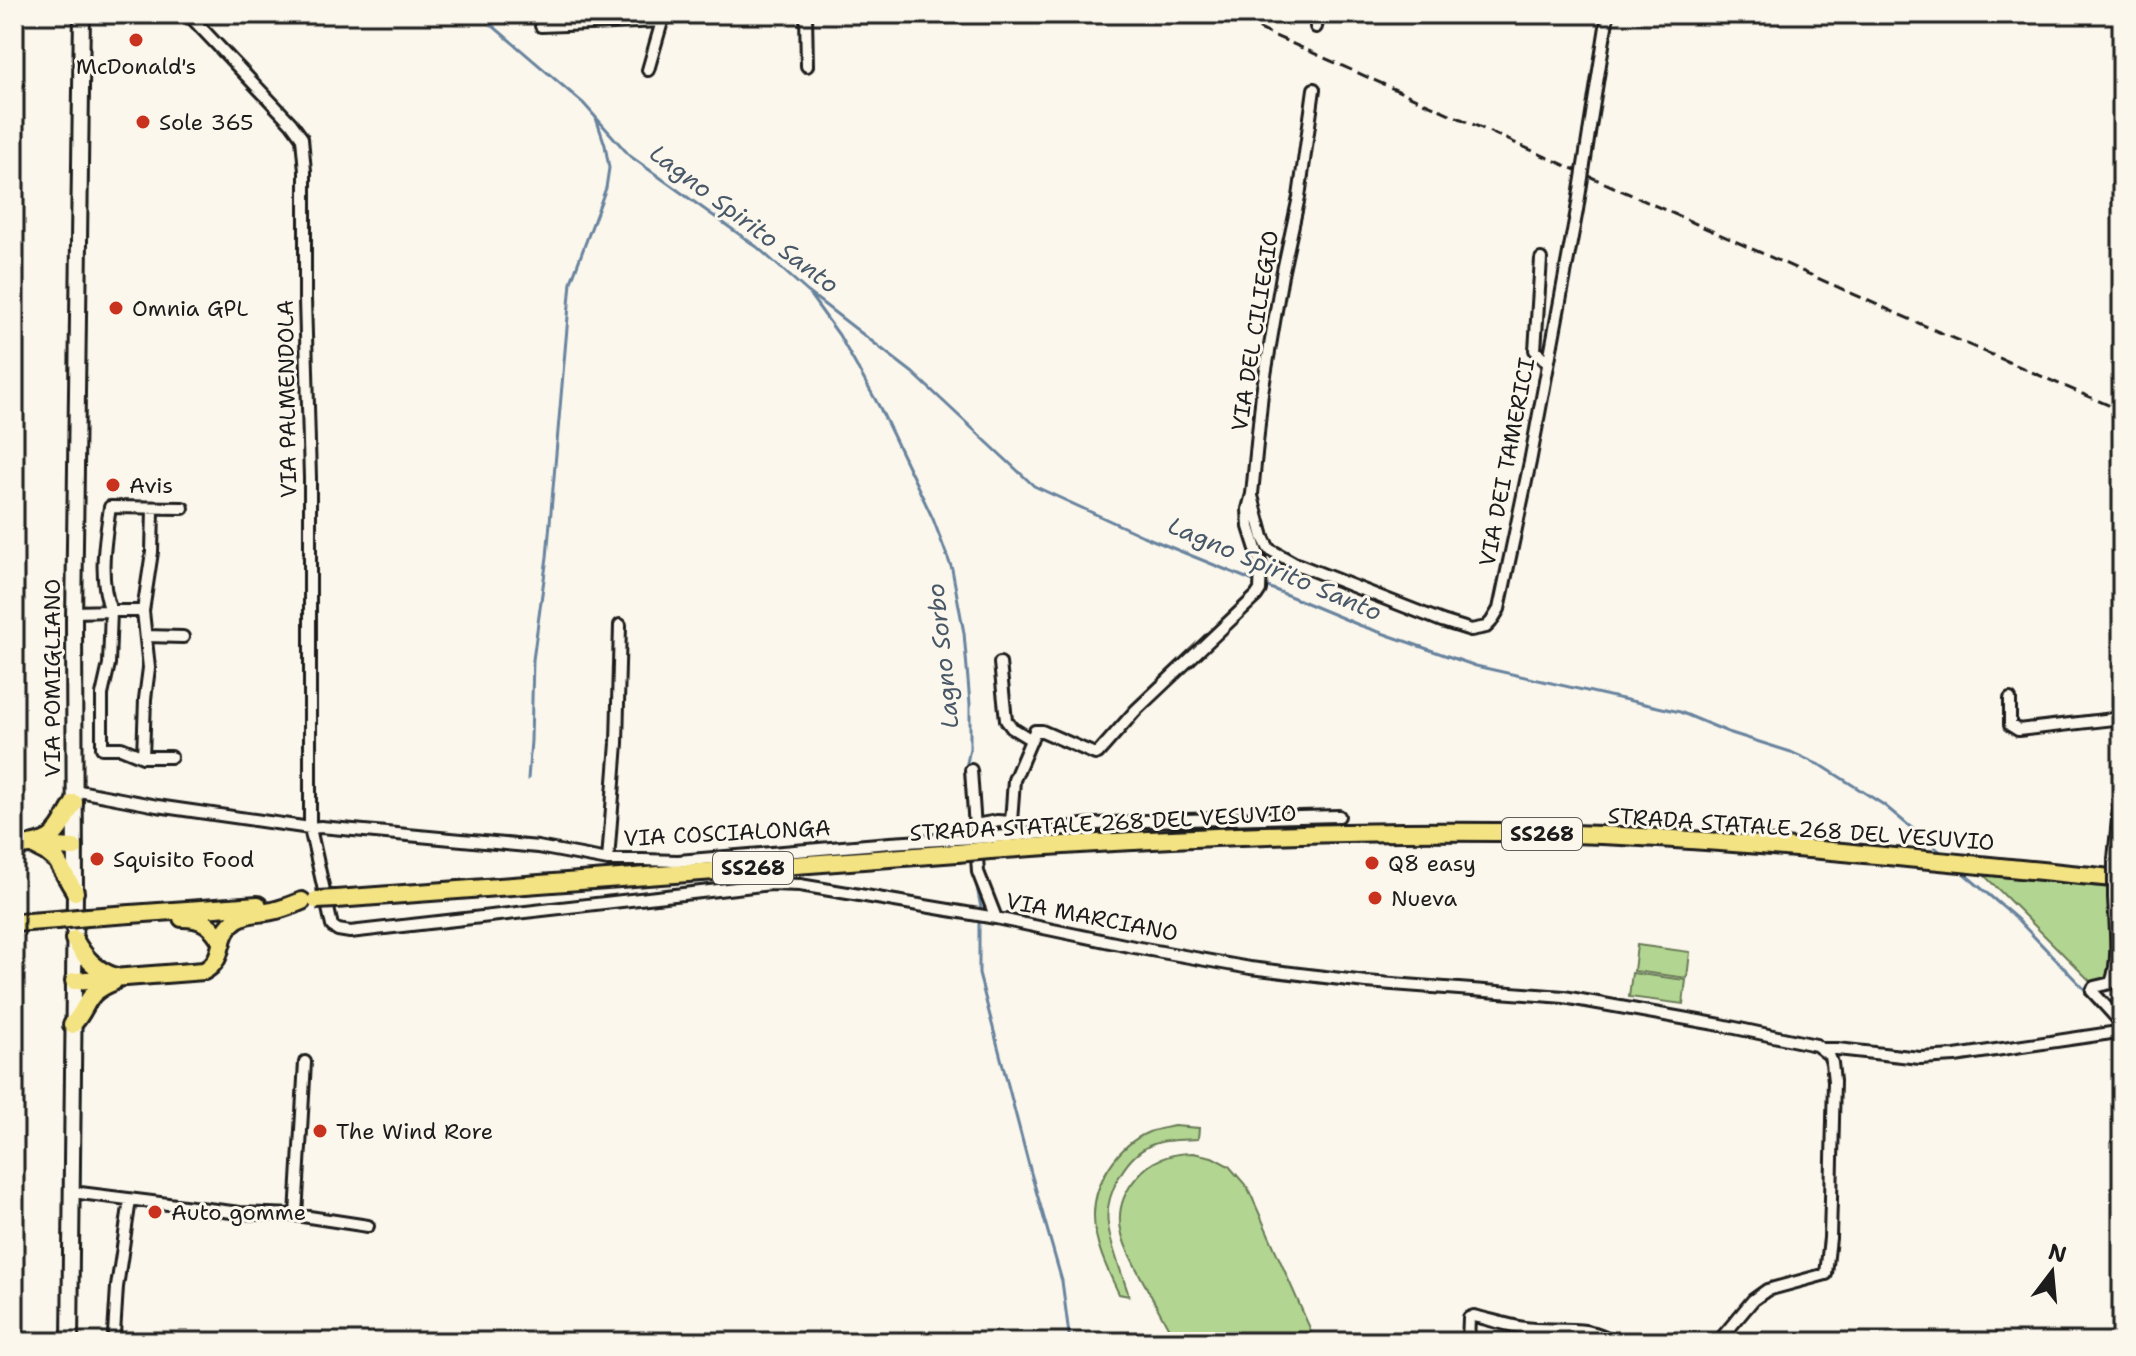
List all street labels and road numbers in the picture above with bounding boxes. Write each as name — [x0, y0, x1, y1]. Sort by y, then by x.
street label: VIA DEL CILIEGIO — [1225, 229, 1285, 433]
street label: VIA PALMENDOLA — [271, 300, 303, 498]
street label: VIA DEI TAMERICI — [1473, 355, 1541, 569]
street label: VIA POMIGLIANO — [38, 579, 67, 777]
street label: STRADA STATALE 268 DEL VESUVIO — [909, 798, 1297, 848]
street label: STRADA STATALE 268 DEL VESUVIO — [1607, 801, 1995, 857]
street label: VIA COSCIALONGA — [623, 813, 831, 853]
road number: SS268 — [1502, 818, 1582, 850]
road number: SS268 — [713, 852, 793, 884]
street label: VIA MARCIANO — [1003, 886, 1181, 948]

